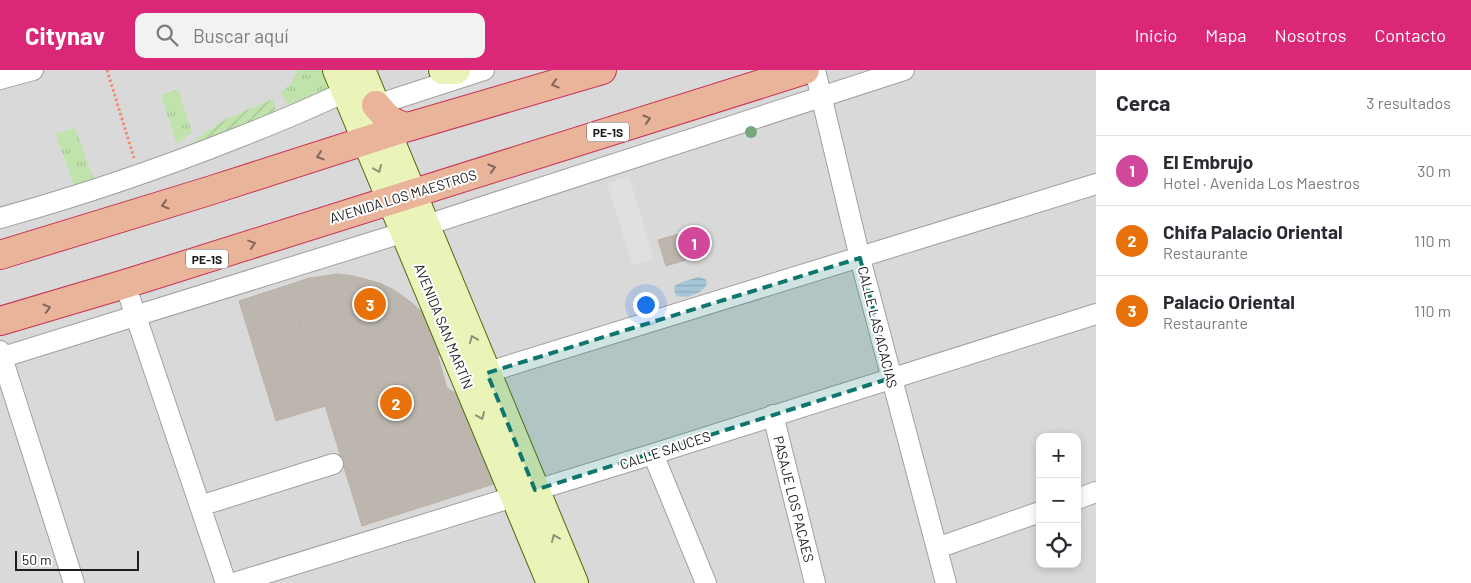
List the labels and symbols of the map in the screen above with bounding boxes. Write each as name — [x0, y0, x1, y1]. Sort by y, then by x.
one-way arrow — [551, 78, 559, 88]
one-way arrow — [642, 115, 651, 125]
road number: PE-1S — [587, 122, 629, 142]
one-way arrow — [316, 150, 324, 160]
one-way arrow — [372, 164, 382, 173]
one-way arrow — [487, 164, 496, 174]
street label: AVENIDA LOS MAESTROS — [327, 166, 479, 226]
one-way arrow — [161, 199, 170, 209]
pin: 1 — [678, 224, 710, 262]
one-way arrow — [248, 240, 256, 250]
road number: PE-1S — [186, 250, 228, 268]
street label: AVENIDA SAN MARTÍN — [411, 261, 477, 391]
street label: CALLE LAS ACACIAS — [855, 264, 901, 390]
pin: 3 — [354, 285, 386, 323]
your location — [633, 292, 659, 318]
one-way arrow — [42, 303, 51, 313]
one-way arrow — [469, 335, 479, 344]
pin: 2 — [380, 384, 412, 422]
one-way arrow — [475, 411, 485, 420]
street label: CALLE SAUCES — [617, 427, 713, 473]
street label: PASAJE LOS PACAES — [770, 434, 818, 564]
one-way arrow — [551, 534, 561, 543]
scale bar — [15, 548, 139, 571]

